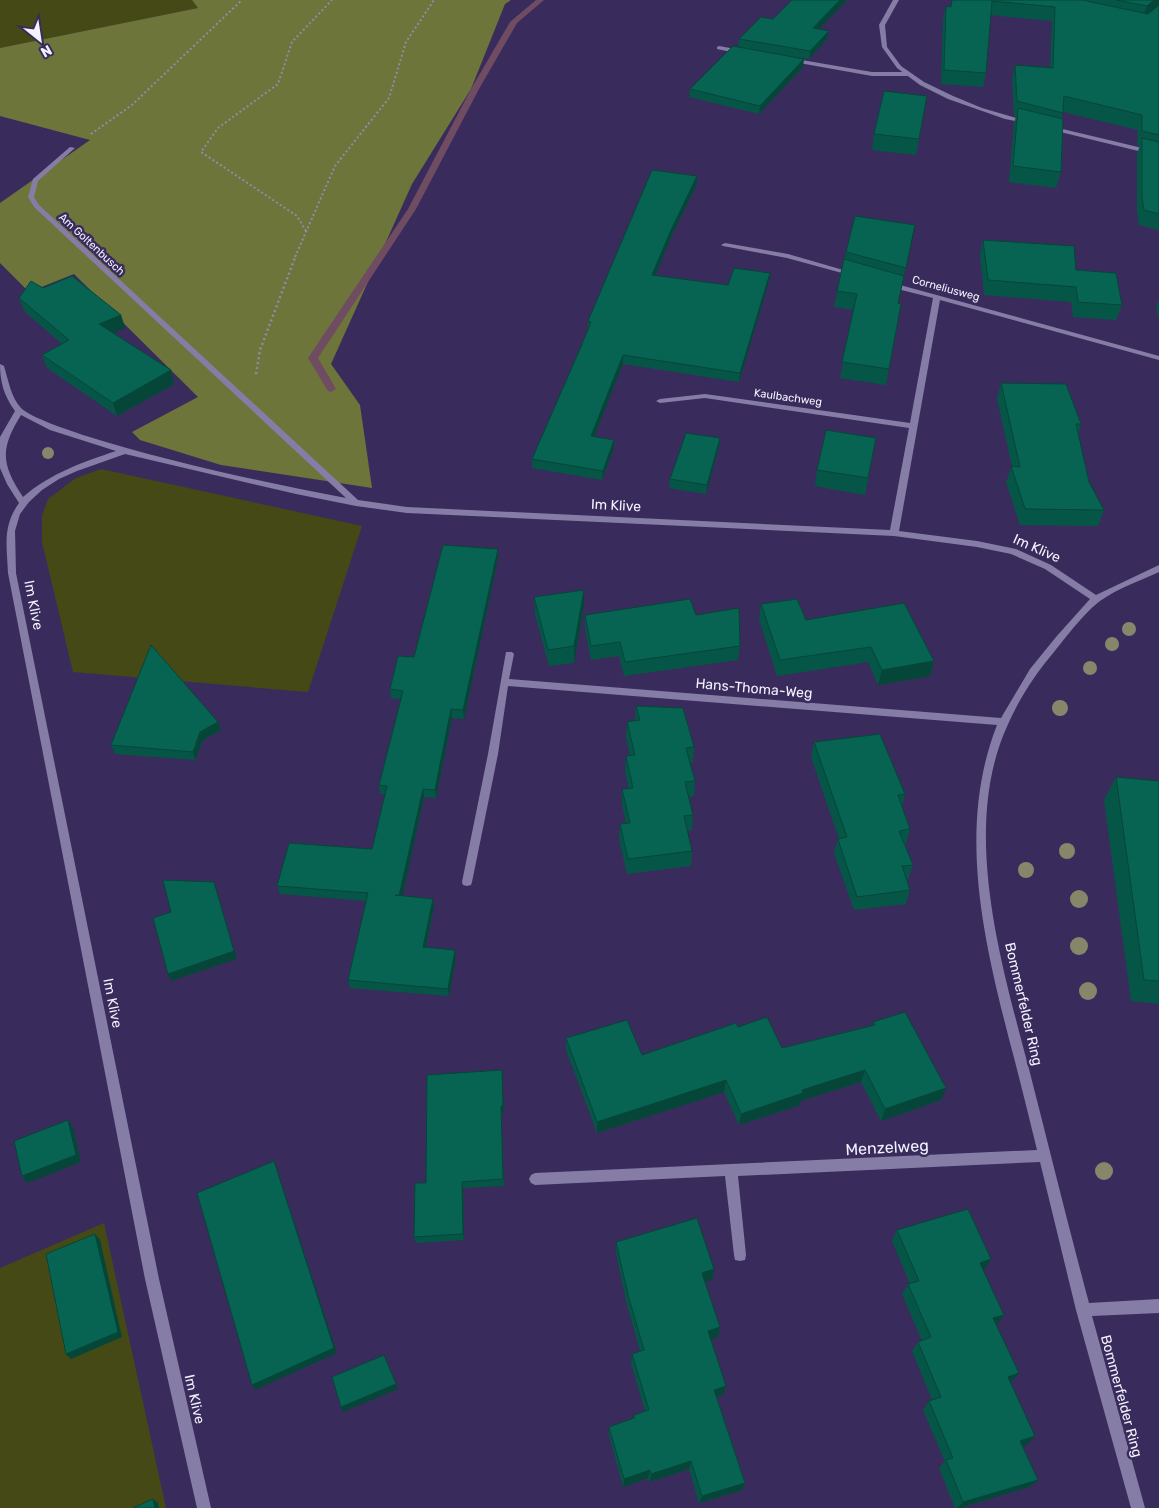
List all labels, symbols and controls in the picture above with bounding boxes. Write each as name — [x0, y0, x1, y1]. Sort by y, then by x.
north arrow — [15, 15, 65, 65]
text: N — [38, 41, 55, 61]
street label: Am Goltenbusch — [56, 211, 127, 278]
street label: Corneliusweg — [911, 273, 981, 304]
street label: Kaulbachweg — [753, 386, 823, 409]
street label: Im Klive — [590, 496, 642, 515]
street label: Im Klive — [1010, 530, 1063, 567]
street label: Im Klive — [20, 579, 47, 632]
street label: Hans-Thoma-Weg — [695, 675, 813, 702]
street label: Bommerfelder Ring — [1001, 941, 1046, 1067]
street label: Im Klive — [99, 977, 126, 1030]
street label: Menzelweg — [845, 1136, 929, 1159]
street label: Bommerfelder Ring — [1097, 1333, 1146, 1459]
street label: Im Klive — [181, 1373, 208, 1426]

